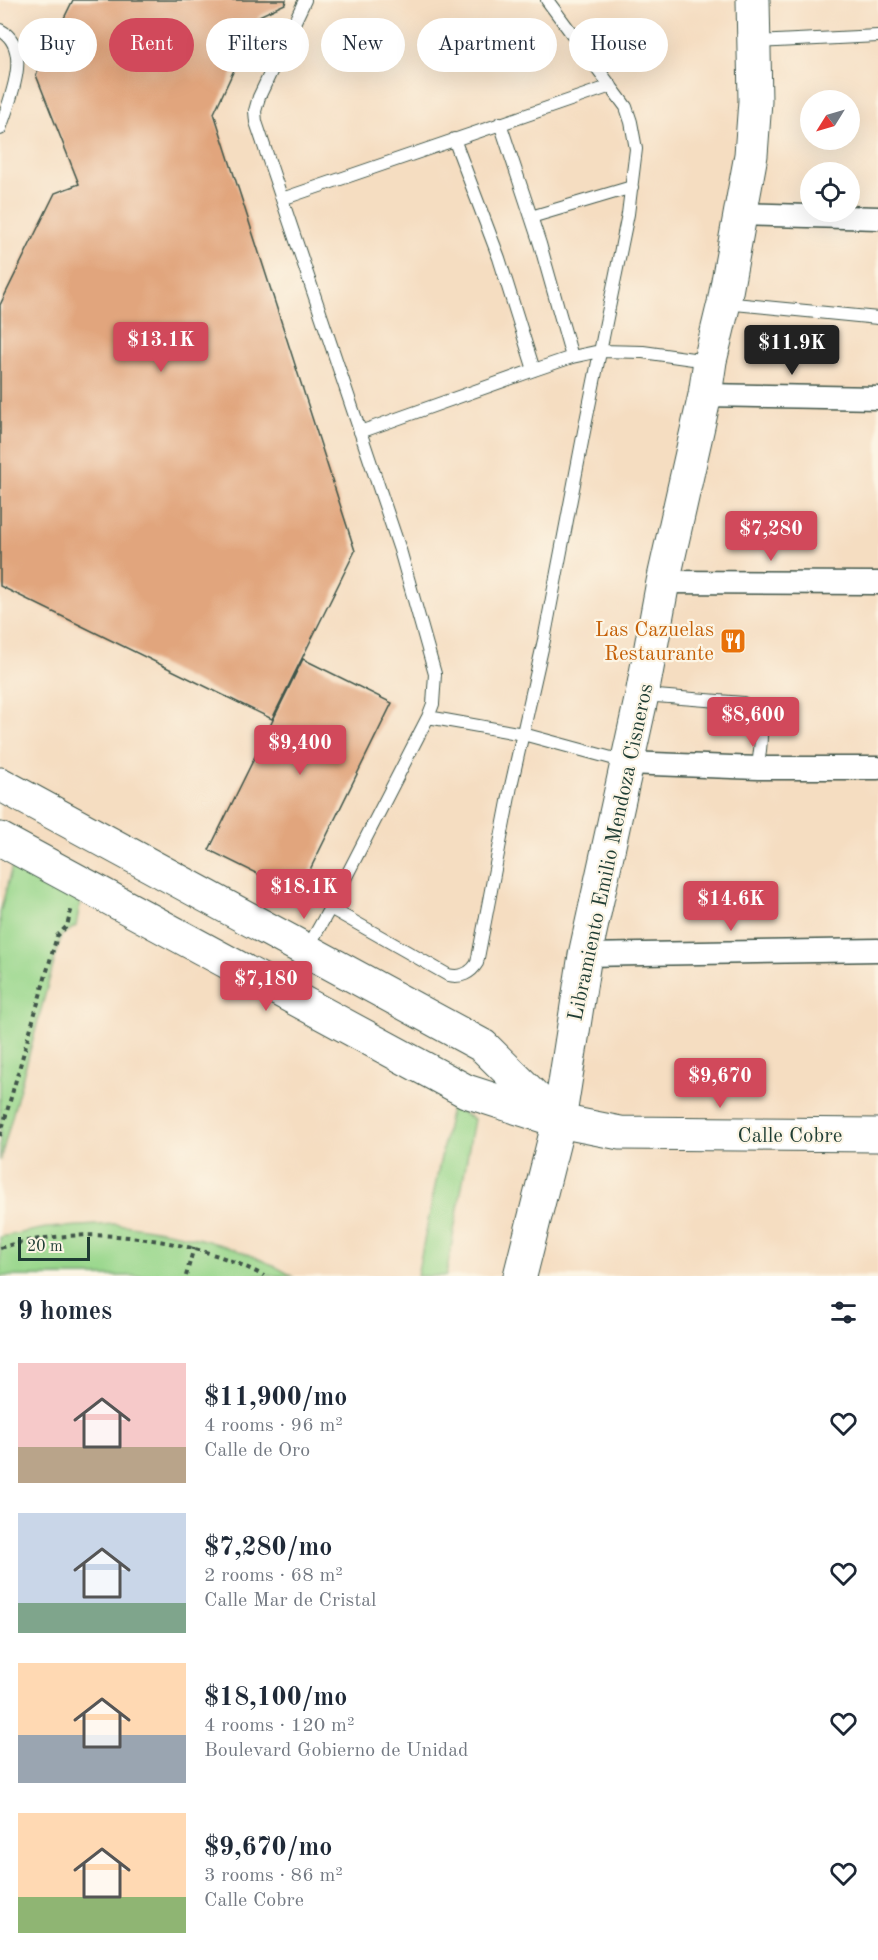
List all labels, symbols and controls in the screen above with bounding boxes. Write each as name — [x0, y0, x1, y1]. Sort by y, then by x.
chip: Buy — [18, 18, 97, 72]
chip: Rent — [109, 18, 194, 72]
chip: Filters — [206, 18, 309, 72]
chip: New — [321, 18, 405, 72]
chip: Apartment — [417, 18, 557, 72]
chip: House — [569, 18, 668, 72]
north arrow — [800, 90, 860, 150]
map controls — [800, 90, 860, 222]
button: locate — [800, 162, 860, 222]
pin: $13.1K — [112, 322, 210, 373]
pin: $11.9K — [743, 325, 841, 376]
text: $13.1K — [127, 331, 195, 351]
text: $11.9K — [758, 334, 826, 354]
pin: $7,280 — [722, 511, 820, 562]
text: $7,280 — [739, 520, 803, 540]
place label: Las Cazuelas Restaurante — [595, 620, 714, 665]
restaurant icon: Las Cazuelas Restaurante — [718, 626, 748, 656]
street label: Libramiento Emilio Mendoza Cisneros — [565, 682, 658, 1023]
pin: $8,600 — [704, 697, 802, 748]
text: $8,600 — [721, 706, 785, 726]
pin: $9,400 — [251, 725, 349, 776]
text: $9,400 — [268, 734, 332, 754]
pin: $18.1K — [255, 869, 353, 920]
text: $18.1K — [270, 878, 338, 898]
pin: $14.6K — [682, 881, 780, 932]
text: $14.6K — [697, 890, 765, 910]
pin: $7,180 — [217, 961, 315, 1012]
text: $7,180 — [234, 970, 298, 990]
pin: $9,670 — [671, 1058, 769, 1109]
text: $9,670 — [688, 1067, 752, 1087]
street label: Calle Cobre — [738, 1126, 842, 1147]
scale bar — [18, 1234, 90, 1262]
text: 20 m — [27, 1239, 63, 1255]
icon: filters — [827, 1296, 860, 1329]
text: 9 homes — [18, 1299, 112, 1325]
text: $11,900/mo — [204, 1385, 347, 1411]
icon: home — [66, 1387, 138, 1459]
icon: heart — [827, 1407, 860, 1440]
text: 4 rooms · 96 m² — [204, 1416, 343, 1436]
text: Calle de Oro — [204, 1441, 310, 1461]
text: $7,280/mo — [204, 1535, 332, 1561]
icon: home — [66, 1537, 138, 1609]
icon: heart — [827, 1557, 860, 1590]
text: 2 rooms · 68 m² — [204, 1566, 343, 1586]
text: Calle Mar de Cristal — [204, 1591, 377, 1611]
text: $18,100/mo — [204, 1685, 347, 1711]
icon: home — [66, 1687, 138, 1759]
icon: heart — [827, 1707, 860, 1740]
text: 4 rooms · 120 m² — [204, 1716, 354, 1736]
text: Boulevard Gobierno de Unidad — [204, 1741, 469, 1761]
text: $9,670/mo — [204, 1835, 332, 1861]
icon: home — [66, 1837, 138, 1909]
icon: heart — [827, 1857, 860, 1890]
text: 3 rooms · 86 m² — [204, 1866, 343, 1886]
text: Calle Cobre — [204, 1891, 304, 1911]

